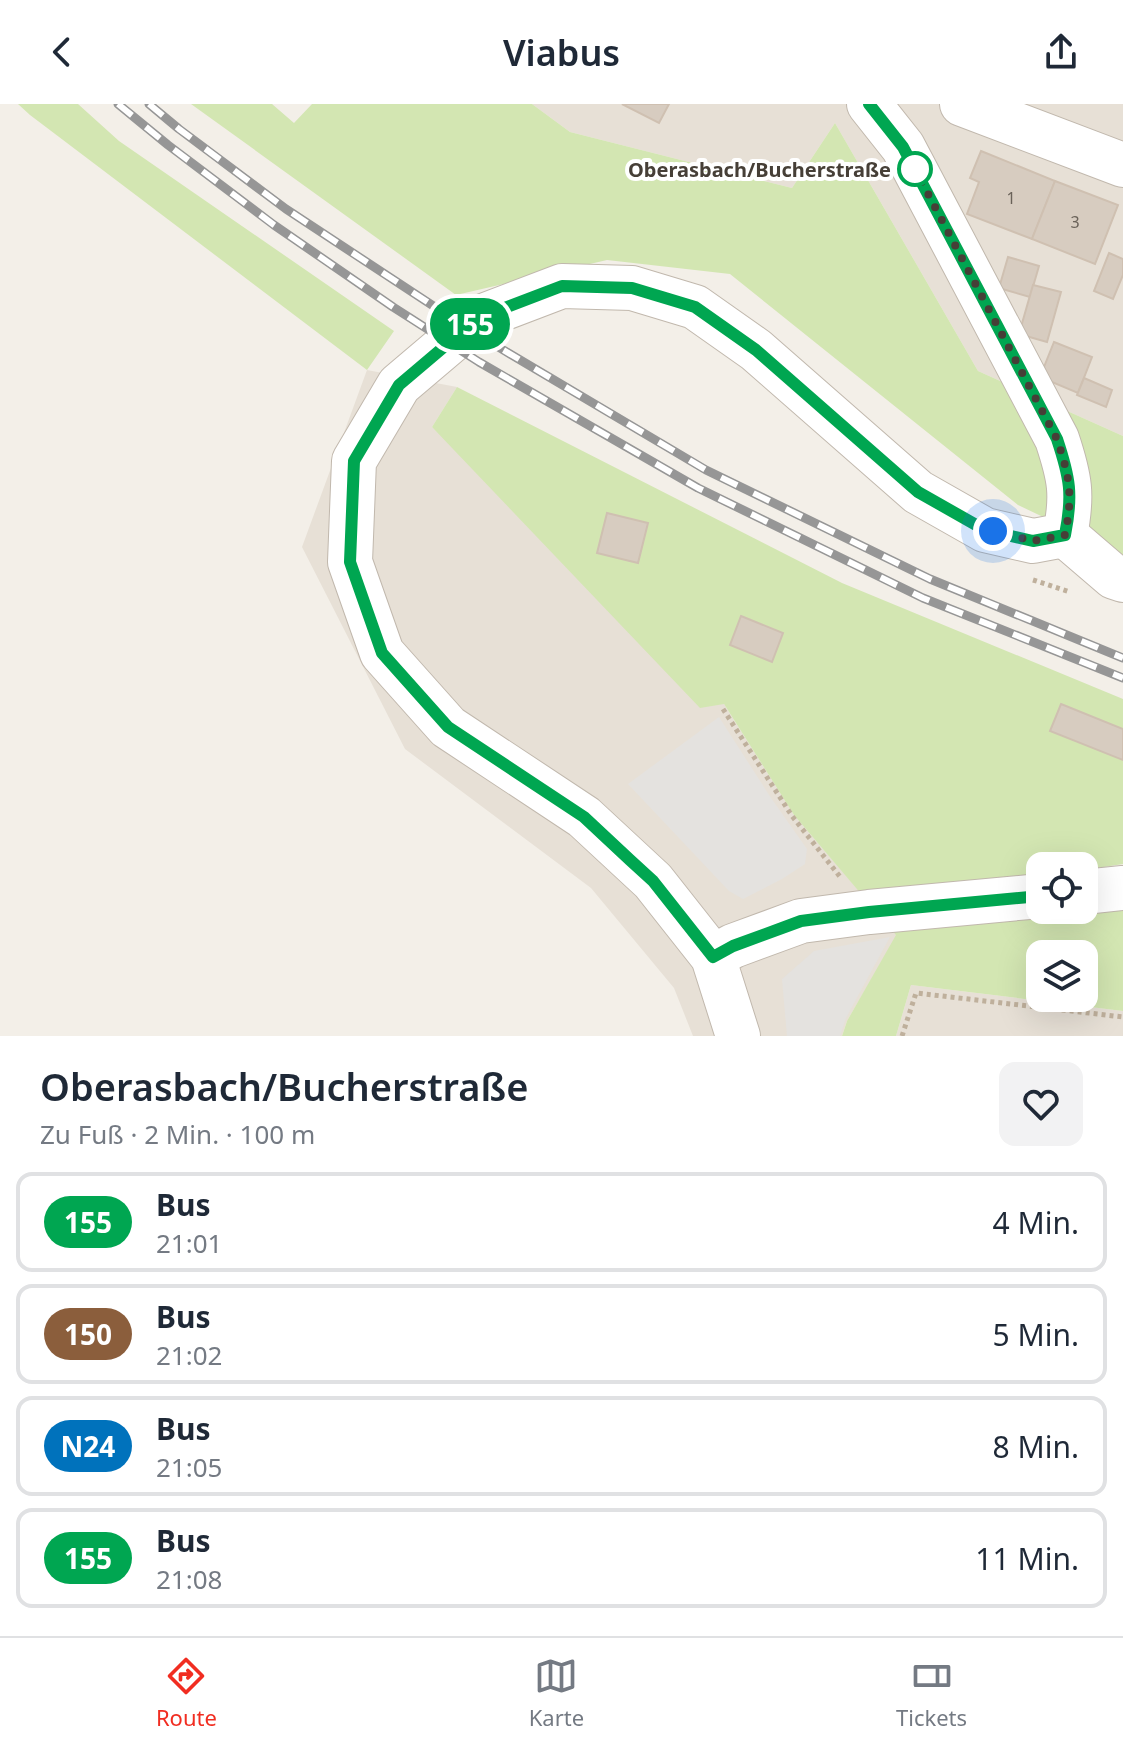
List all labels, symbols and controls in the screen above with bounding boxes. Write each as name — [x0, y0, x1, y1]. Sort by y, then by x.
text: Viabus — [503, 28, 620, 77]
icon: back — [40, 30, 84, 74]
icon: share — [1039, 30, 1083, 74]
marker: Oberasbach/Bucherstraße — [898, 152, 932, 186]
place label: Oberasbach/Bucherstraße — [628, 156, 891, 183]
house number: 1 — [1006, 187, 1016, 209]
house number: 3 — [1070, 211, 1080, 233]
line badge: 155 — [424, 298, 516, 350]
text: 155 — [446, 305, 494, 343]
your location — [973, 511, 1013, 551]
map controls — [1026, 852, 1098, 1012]
button: locate — [1026, 852, 1098, 924]
button: layers — [1026, 940, 1098, 1012]
text: Oberasbach/Bucherstraße — [40, 1060, 529, 1112]
button: heart — [999, 1062, 1083, 1146]
text: Zu Fuß · 2 Min. · 100 m — [40, 1116, 315, 1152]
text: Bus — [156, 1184, 211, 1225]
text: 4 Min. — [993, 1202, 1079, 1243]
text: 155 — [64, 1203, 112, 1241]
text: 21:01 — [156, 1225, 222, 1261]
text: Bus — [156, 1296, 211, 1337]
text: 5 Min. — [993, 1314, 1079, 1355]
text: 150 — [64, 1315, 112, 1353]
text: 21:02 — [156, 1337, 222, 1373]
text: Bus — [156, 1408, 211, 1449]
text: 8 Min. — [993, 1426, 1079, 1467]
text: N24 — [61, 1427, 115, 1465]
text: 21:05 — [156, 1449, 222, 1485]
text: Bus — [156, 1520, 211, 1561]
text: 11 Min. — [975, 1538, 1079, 1579]
text: 155 — [64, 1539, 112, 1577]
text: 21:08 — [156, 1561, 222, 1597]
tab: Route — [156, 1654, 217, 1732]
tab: Karte — [529, 1654, 584, 1732]
tab: Tickets — [896, 1654, 967, 1732]

